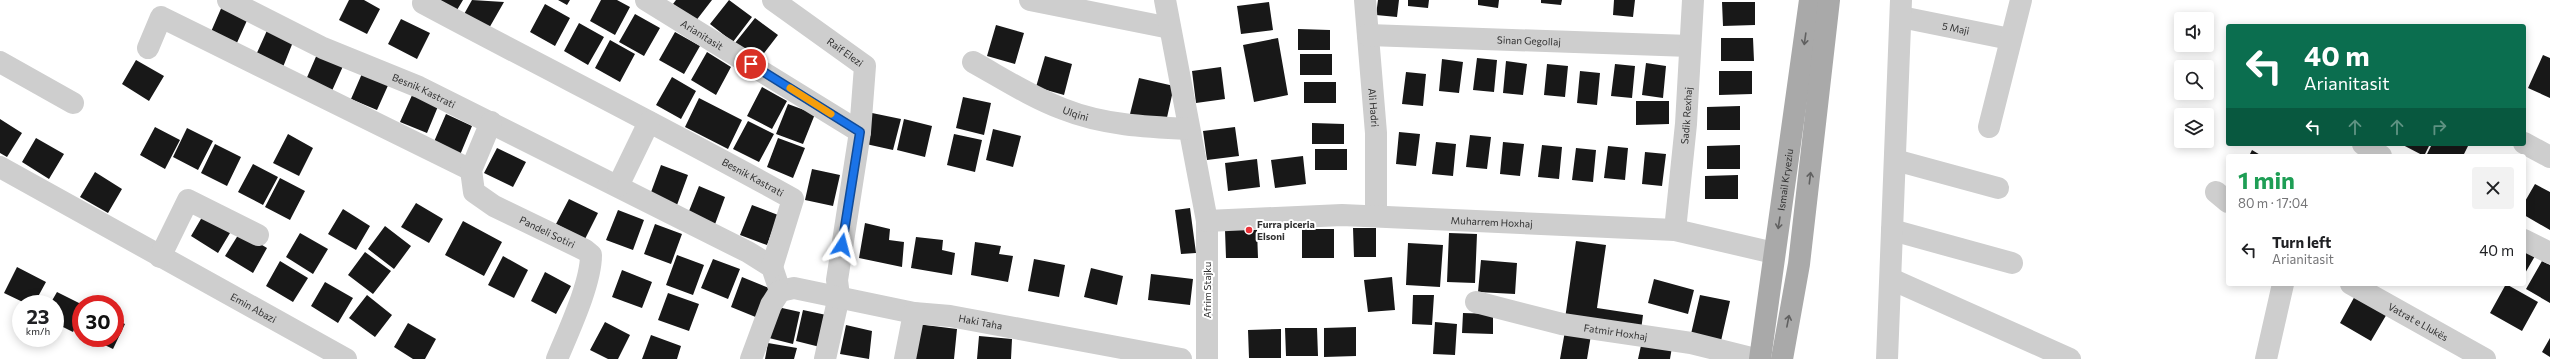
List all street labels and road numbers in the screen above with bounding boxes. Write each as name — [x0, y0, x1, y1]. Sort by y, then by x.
street label: Arianitasit — [679, 17, 726, 52]
street label: 5 Maji — [1941, 19, 1971, 37]
street label: Sinan Gegollaj — [1497, 33, 1561, 48]
street label: Raif Elezi — [825, 35, 866, 69]
street label: Besnik Kastrati — [391, 71, 458, 110]
street label: Sadik Rexhaj — [1678, 87, 1694, 145]
street label: Ali Hadri — [1366, 88, 1381, 128]
street label: Ulqini — [1061, 103, 1090, 123]
street label: Ismail Kryeziu — [1775, 148, 1795, 212]
street label: Besnik Kastrati — [720, 155, 786, 199]
street label: Pandeli Sotiri — [518, 213, 577, 250]
street label: Muharrem Hoxhaj — [1450, 214, 1533, 230]
street label: Afrim Stajku — [1201, 262, 1213, 318]
street label: Emin Abazi — [229, 290, 279, 325]
street label: Vatrat e Llukës — [2386, 300, 2451, 343]
street label: Haki Taha — [958, 312, 1003, 332]
street label: Fatmir Hoxhaj — [1583, 321, 1648, 343]

